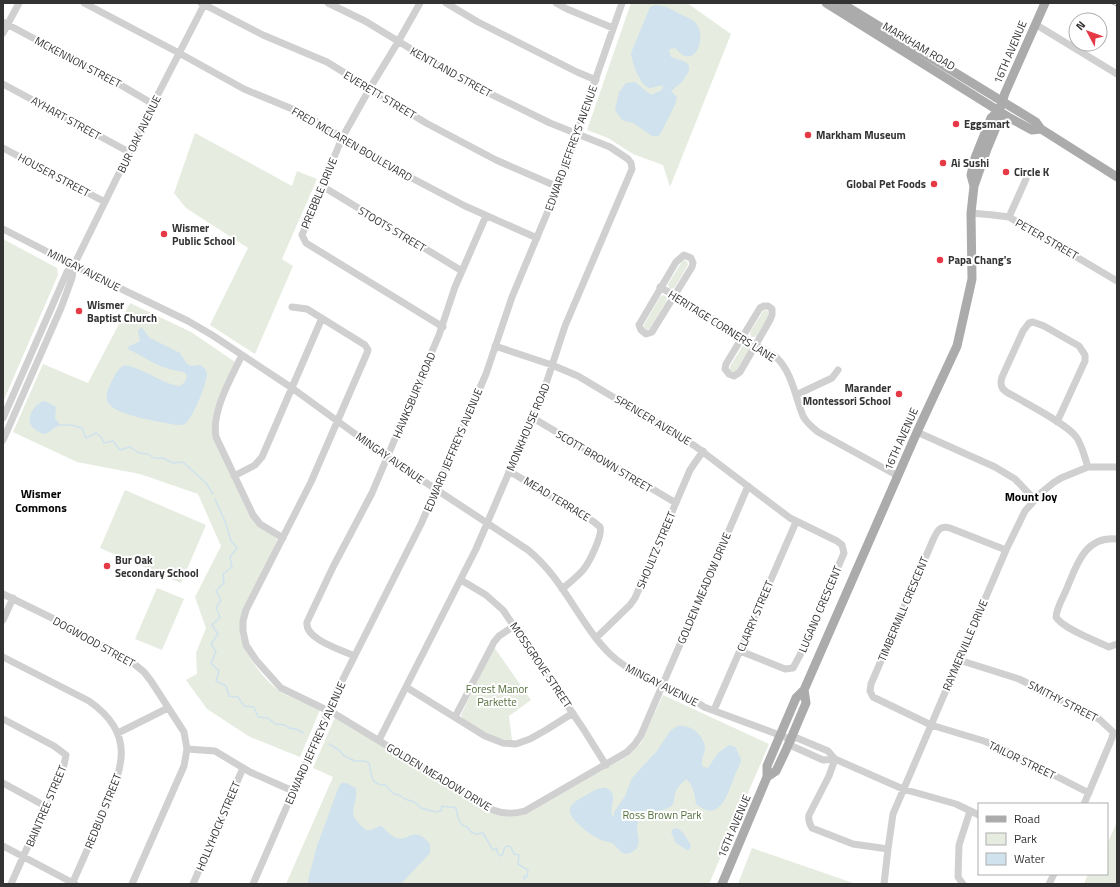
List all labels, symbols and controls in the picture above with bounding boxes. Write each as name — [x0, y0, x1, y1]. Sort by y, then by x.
north arrow — [1068, 12, 1108, 52]
text: N — [1072, 17, 1089, 34]
street label: MARKHAM ROAD — [880, 18, 958, 74]
street label: 16TH AVENUE — [989, 18, 1031, 86]
street label: MCKENNON STREET — [32, 32, 124, 92]
street label: KENTLAND STREET — [407, 43, 495, 101]
street label: EVERETT STREET — [341, 67, 419, 123]
street label: EDWARD JEFFREYS AVENUE — [541, 83, 601, 213]
street label: AYHART STREET — [28, 92, 104, 144]
street label: BUR OAK AVENUE — [113, 92, 165, 176]
street label: FRED MCLAREN BOULEVARD — [289, 103, 415, 185]
place label: Eggsmart — [964, 116, 1010, 132]
marker: Eggsmart — [951, 119, 961, 129]
place label: Markham Museum — [816, 127, 906, 143]
marker: Markham Museum — [803, 130, 813, 140]
street label: HOUSER STREET — [15, 149, 93, 201]
street label: PREBBLE DRIVE — [297, 155, 341, 231]
place label: Ai Sushi — [951, 155, 989, 171]
marker: Ai Sushi — [938, 158, 948, 168]
place label: Circle K — [1014, 164, 1050, 180]
marker: Circle K — [1001, 167, 1011, 177]
place label: Global Pet Foods — [846, 176, 926, 192]
marker: Global Pet Foods — [929, 179, 939, 189]
street label: STOOTS STREET — [355, 202, 429, 256]
street label: PETER STREET — [1013, 215, 1082, 264]
place label: Wismer Public School — [172, 220, 235, 249]
marker: Wismer Public School — [159, 229, 169, 239]
street label: MINGAY AVENUE — [45, 245, 123, 295]
place label: Papa Chang's — [948, 252, 1012, 268]
marker: Papa Chang's — [935, 255, 945, 265]
street label: HERITAGE CORNERS LANE — [665, 286, 779, 366]
place label: Wismer Baptist Church — [87, 297, 157, 326]
marker: Wismer Baptist Church — [74, 306, 84, 316]
street label: HAWKSBURY ROAD — [389, 350, 439, 440]
place label: Marander Montessori School — [803, 380, 891, 409]
street label: MONKHOUSE ROAD — [502, 381, 554, 473]
street label: EDWARD JEFFREYS AVENUE — [420, 386, 486, 514]
marker: Marander Montessori School — [894, 389, 904, 399]
street label: SPENCER AVENUE — [612, 391, 694, 449]
street label: 16TH AVENUE — [880, 405, 922, 473]
street label: SCOTT BROWN STREET — [553, 426, 655, 496]
street label: MINGAY AVENUE — [353, 429, 427, 487]
street label: MEAD TERRACE — [521, 473, 593, 525]
district label: Wismer Commons — [15, 484, 67, 517]
district label: Mount Joy — [1005, 487, 1057, 506]
street label: SHOULTZ STREET — [633, 509, 680, 591]
street label: GOLDEN MEADOW DRIVE — [673, 530, 735, 646]
place label: Bur Oak Secondary School — [115, 552, 199, 581]
street label: TIMBERMILL CRESCENT — [874, 554, 932, 664]
marker: Bur Oak Secondary School — [102, 561, 112, 571]
street label: LUGANO CRESCENT — [795, 563, 846, 655]
street label: CLARRY STREET — [733, 578, 777, 654]
street label: RAYMERVILLE DRIVE — [939, 597, 991, 693]
street label: DOGWOOD STREET — [50, 613, 138, 671]
street label: MOSSGROVE STREET — [506, 619, 576, 711]
street label: MINGAY AVENUE — [623, 660, 701, 710]
street label: SMITHY STREET — [1026, 677, 1101, 725]
street label: EDWARD JEFFREYS AVENUE — [281, 679, 349, 807]
park label: Forest Manor Parkette — [466, 681, 528, 710]
street label: TAILOR STREET — [986, 737, 1058, 783]
street label: GOLDEN MEADOW DRIVE — [384, 739, 494, 815]
street label: BAINTREE STREET — [22, 763, 70, 849]
street label: REDBUD STREET — [81, 771, 125, 851]
street label: HOLLYHOCK STREET — [192, 779, 244, 873]
street label: 16TH AVENUE — [713, 792, 755, 860]
legend — [978, 803, 1108, 875]
park label: Ross Brown Park — [622, 807, 702, 823]
text: Road — [1014, 809, 1040, 828]
text: Park — [1014, 829, 1037, 848]
text: Water — [1014, 849, 1045, 868]

